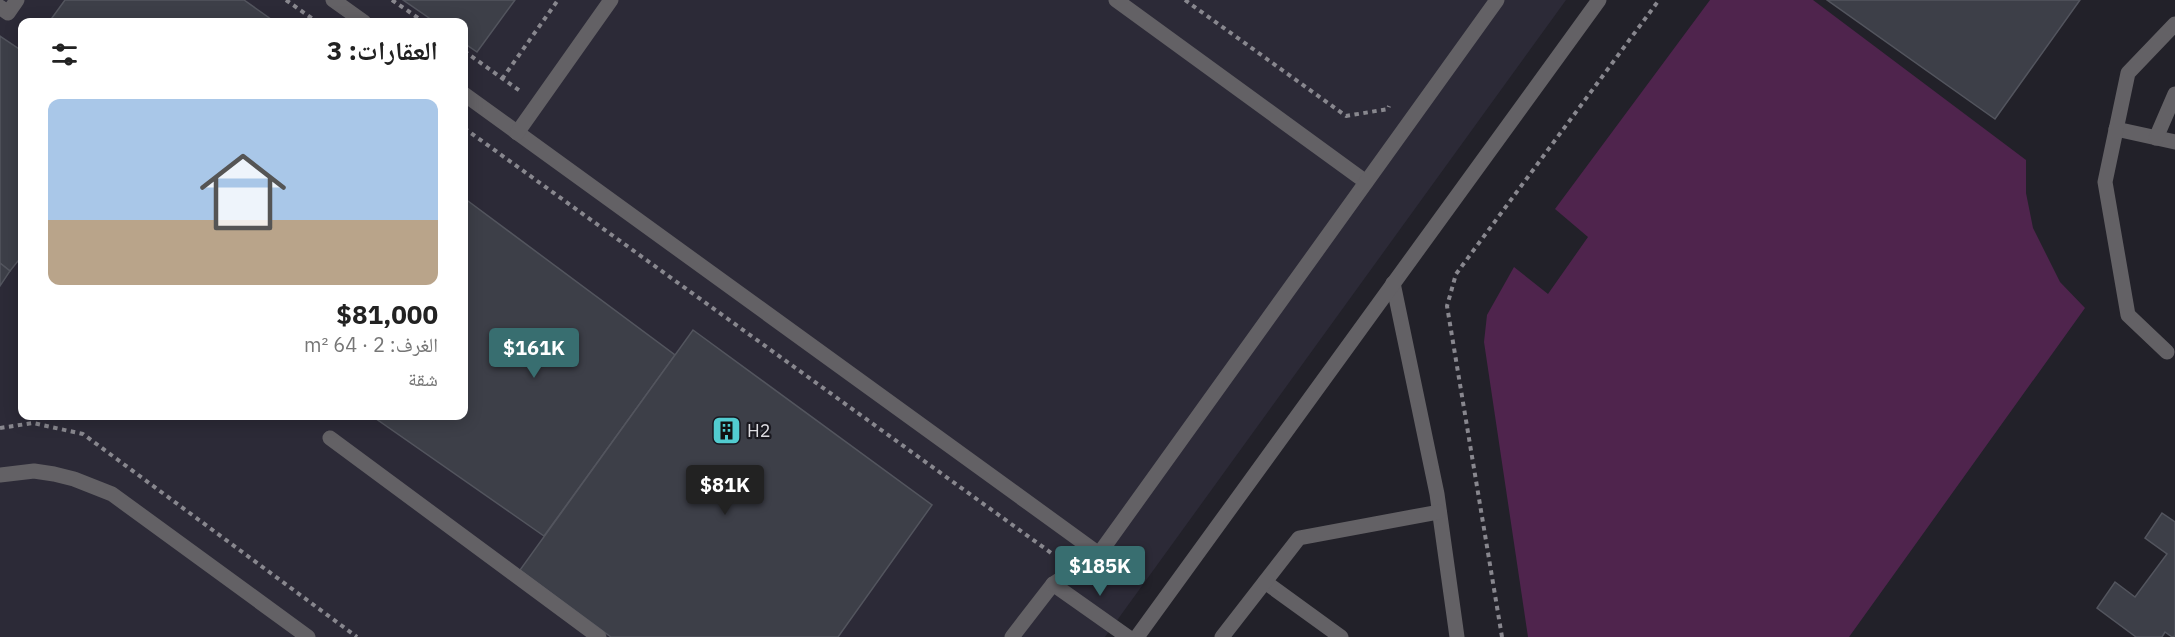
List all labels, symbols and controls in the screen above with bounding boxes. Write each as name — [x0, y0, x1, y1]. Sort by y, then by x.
text: العقارات: 3 — [327, 33, 438, 67]
icon: filters — [48, 38, 81, 71]
icon: home — [189, 138, 297, 246]
text: $81,000 — [336, 297, 438, 331]
pin: $161K — [492, 328, 576, 379]
text: الغرف: 2 · 64 m² — [304, 331, 438, 358]
text: $161K — [503, 334, 565, 361]
text: شقة — [408, 365, 438, 392]
building icon: H2 — [710, 414, 742, 446]
place label: H2 — [747, 419, 771, 442]
pin: $81K — [689, 465, 761, 516]
text: $81K — [700, 471, 750, 498]
pin: $185K — [1058, 546, 1142, 597]
text: $185K — [1069, 552, 1131, 579]

